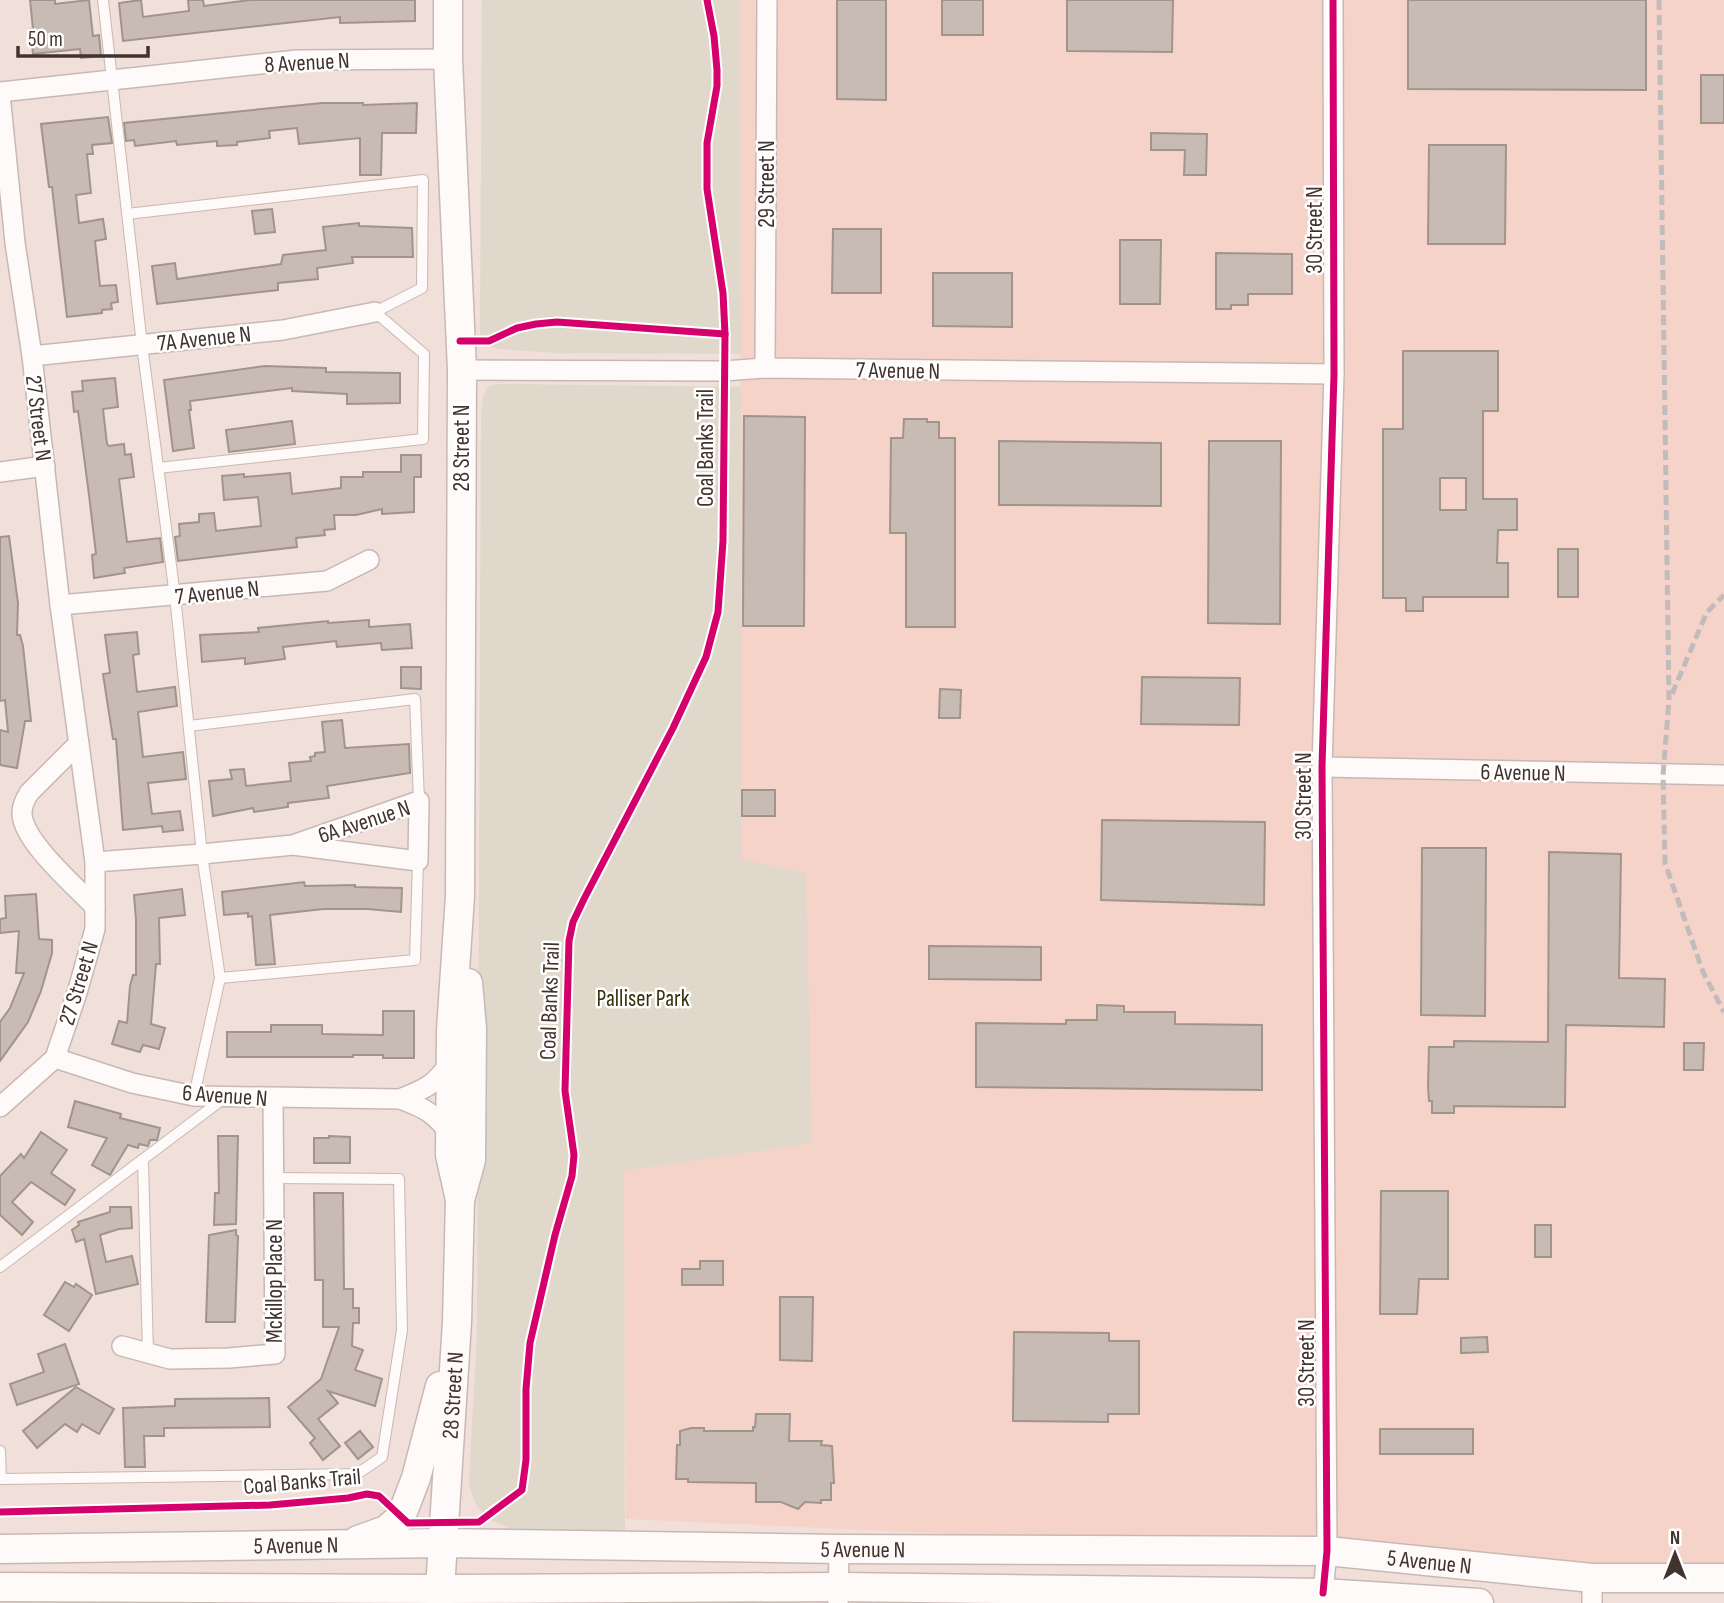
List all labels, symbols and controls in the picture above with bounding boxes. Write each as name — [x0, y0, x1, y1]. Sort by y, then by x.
scale bar — [18, 14, 147, 58]
text: 50 m — [28, 27, 63, 52]
street label: 8 Avenue N — [264, 47, 350, 79]
street label: 29 Street N — [753, 140, 781, 228]
street label: 30 Street N — [1301, 186, 1329, 274]
street label: 7A Avenue N — [156, 320, 252, 358]
street label: 7 Avenue N — [856, 356, 940, 386]
street label: 27 Street N — [19, 374, 57, 463]
street label: Coal Banks Trail — [692, 389, 720, 507]
street label: 28 Street N — [448, 404, 476, 492]
street label: 7 Avenue N — [174, 575, 261, 611]
street label: 30 Street N — [1290, 752, 1318, 840]
street label: 6 Avenue N — [1480, 758, 1566, 788]
street label: 6A Avenue N — [315, 794, 414, 850]
street label: 27 Street N — [53, 938, 105, 1029]
street label: Coal Banks Trail — [534, 942, 566, 1060]
park label: Palliser Park — [597, 985, 690, 1013]
street label: 6 Avenue N — [181, 1079, 268, 1113]
street label: Mckillop Place N — [261, 1219, 289, 1343]
street label: 30 Street N — [1293, 1319, 1321, 1407]
street label: 28 Street N — [437, 1351, 470, 1440]
street label: Coal Banks Trail — [242, 1463, 362, 1501]
north arrow — [1640, 1519, 1710, 1589]
text: N — [1670, 1527, 1680, 1550]
street label: 5 Avenue N — [254, 1531, 338, 1561]
street label: 5 Avenue N — [820, 1536, 905, 1564]
street label: 5 Avenue N — [1386, 1544, 1473, 1581]

